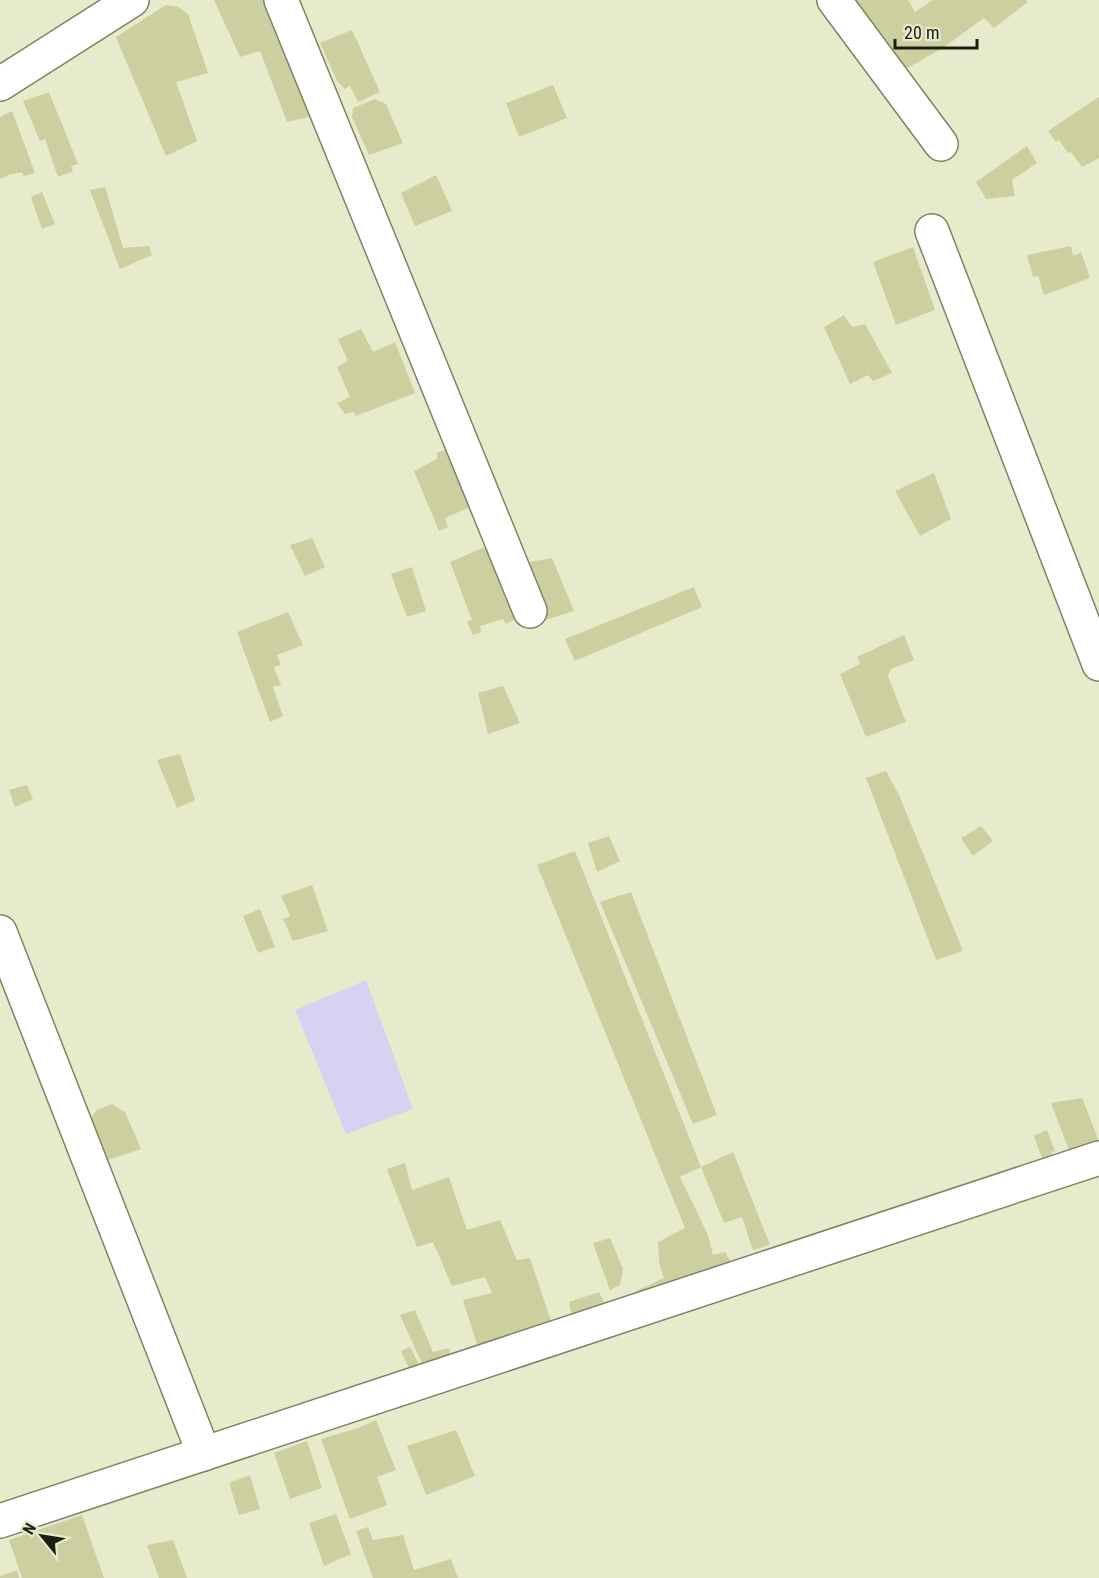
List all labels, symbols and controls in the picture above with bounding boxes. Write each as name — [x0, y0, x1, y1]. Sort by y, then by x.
scale bar — [895, 12, 978, 50]
text: 20 m — [904, 22, 939, 43]
north arrow — [12, 1506, 72, 1566]
text: N — [19, 1520, 40, 1538]

